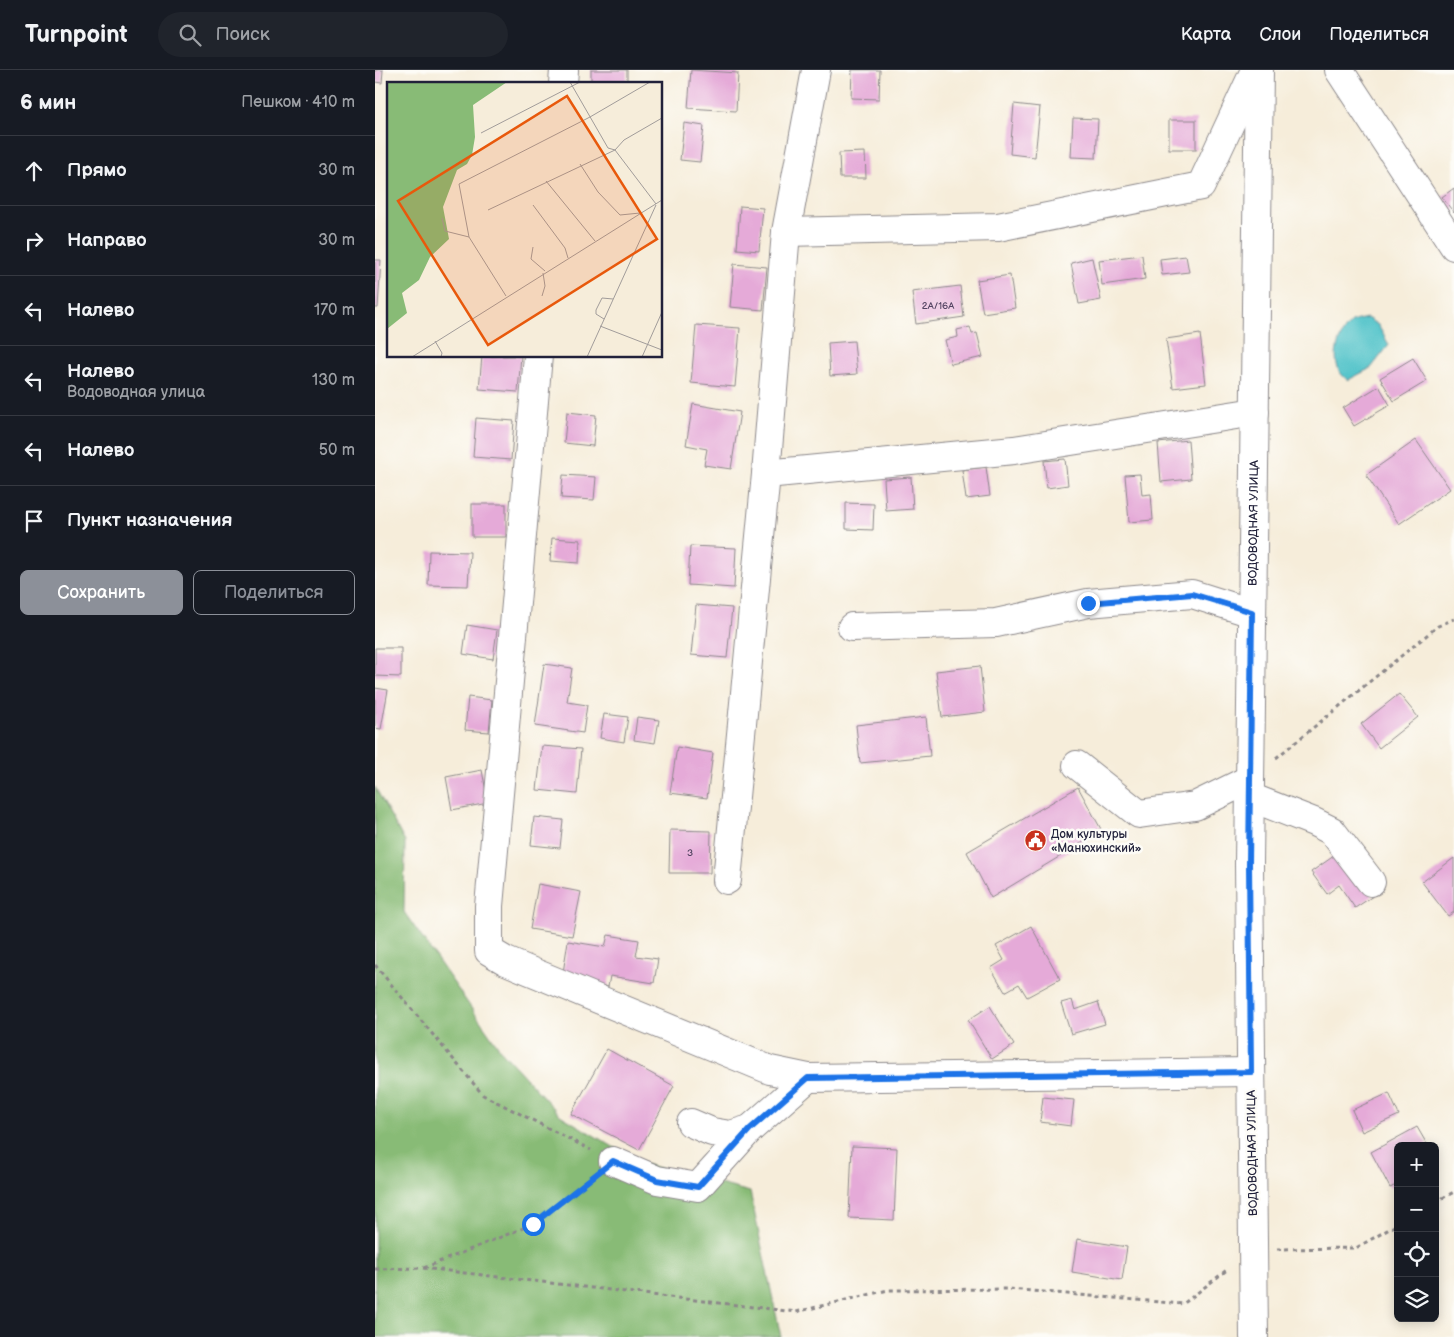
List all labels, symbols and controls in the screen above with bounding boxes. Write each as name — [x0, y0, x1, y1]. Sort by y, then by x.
search box — [158, 12, 508, 57]
text: Turnpoint — [25, 20, 128, 49]
icon: search — [176, 21, 204, 49]
text: Поиск — [216, 23, 270, 46]
text: Карта — [1181, 24, 1231, 45]
text: Слои — [1259, 24, 1301, 45]
text: Поделиться — [1329, 24, 1429, 45]
inset map — [387, 82, 663, 358]
text: 6 мин — [20, 90, 76, 115]
text: Пешком · 410 m — [241, 93, 355, 112]
icon: ahead — [20, 157, 48, 185]
text: Прямо — [67, 159, 127, 182]
text: 30 m — [318, 161, 355, 180]
icon: right — [20, 227, 48, 255]
text: Направо — [67, 229, 147, 252]
text: 30 m — [318, 231, 355, 250]
icon: left — [20, 297, 48, 325]
text: Налево — [67, 299, 134, 322]
house number: 2А/16А — [922, 300, 955, 312]
text: 170 m — [314, 301, 355, 320]
text: Налево — [67, 360, 134, 383]
icon: left — [20, 367, 48, 395]
text: 130 m — [312, 371, 355, 390]
text: Водоводная улица — [67, 383, 205, 402]
icon: left — [20, 437, 48, 465]
text: Налево — [67, 439, 134, 462]
text: 50 m — [319, 441, 355, 460]
street label: ВОДОВОДНАЯ УЛИЦА — [1246, 459, 1262, 586]
icon: arrive — [20, 507, 48, 535]
text: Пункт назначения — [67, 509, 232, 532]
button: Сохранить — [20, 570, 183, 615]
button: Поделиться — [193, 570, 355, 615]
route end — [1077, 592, 1100, 615]
place label: Дом культуры «Манюхинский» — [1051, 827, 1142, 856]
public building icon: Дом культуры «Манюхинский» — [1023, 829, 1047, 853]
house number: 3 — [687, 847, 693, 859]
street label: ВОДОВОДНАЯ УЛИЦА — [1244, 1089, 1261, 1216]
map controls — [1394, 1142, 1439, 1322]
button: + — [1394, 1142, 1439, 1187]
button: − — [1394, 1187, 1439, 1232]
route start — [522, 1213, 545, 1236]
button: locate — [1394, 1232, 1439, 1277]
button: layers — [1394, 1277, 1439, 1322]

